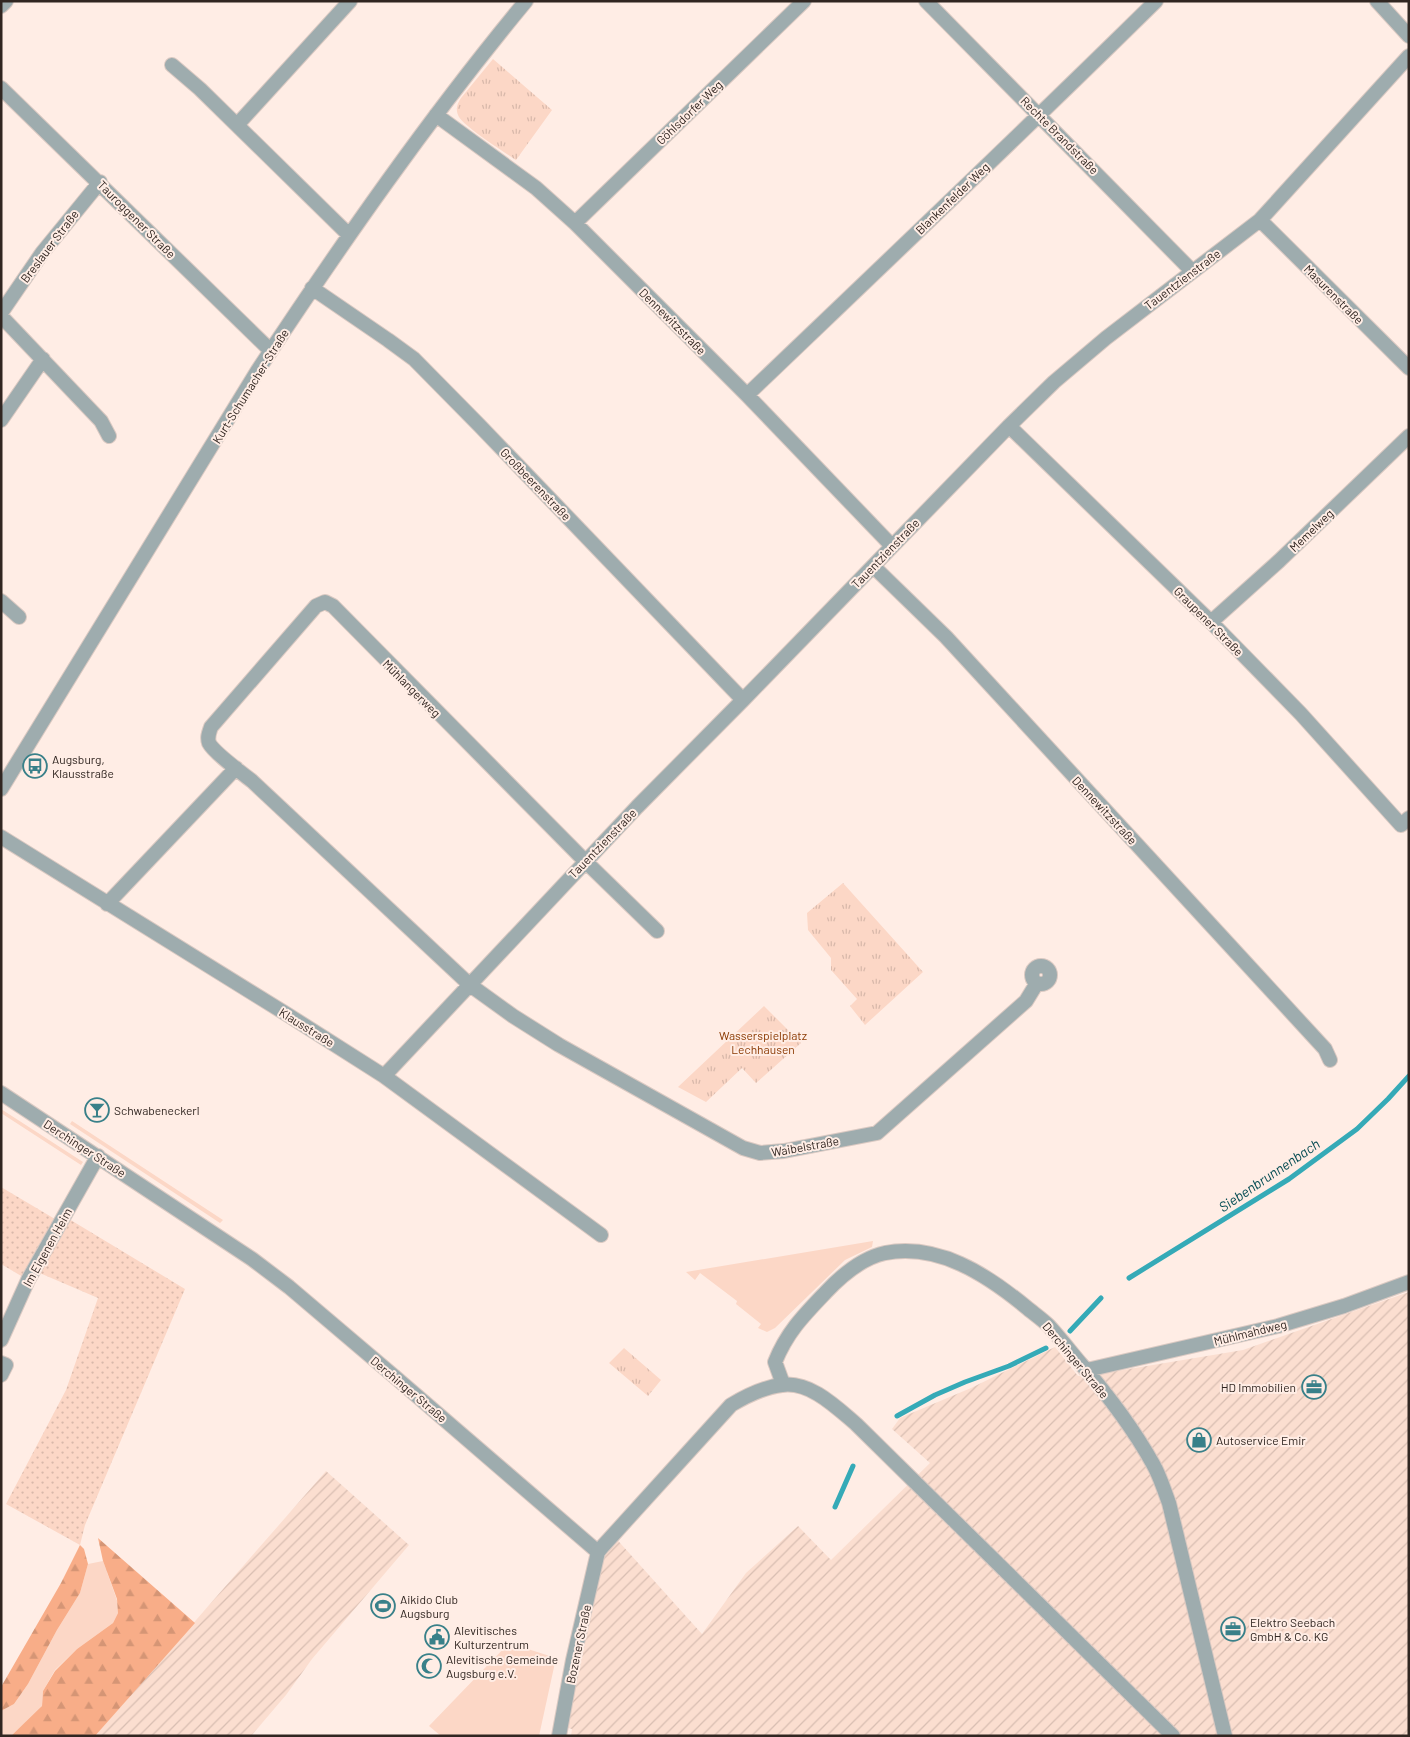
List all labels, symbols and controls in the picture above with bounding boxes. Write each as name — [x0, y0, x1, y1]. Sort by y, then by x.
street label: Göhlsdorfer Weg — [653, 77, 725, 147]
street label: Rechte Brandstraße — [1018, 93, 1102, 177]
street label: Blankenfelder Weg — [912, 159, 992, 237]
street label: Tauroggener Straße — [95, 177, 179, 261]
street label: Breslauer Straße — [17, 207, 81, 285]
street label: Tauentzienstraße — [1141, 246, 1223, 312]
street label: Masurenstraße — [1302, 262, 1366, 326]
street label: Dennewitzstraße — [637, 285, 709, 357]
street label: Kurt-Schumacher-Straße — [209, 326, 291, 446]
street label: Großbeerenstraße — [498, 445, 574, 523]
street label: Memelweg — [1286, 506, 1336, 554]
street label: Tauentzienstraße — [848, 515, 922, 591]
street label: Graupener Straße — [1172, 584, 1246, 658]
street label: Mühlangerweg — [380, 656, 444, 720]
place label: Augsburg, Klausstraße — [52, 752, 114, 780]
bus stop icon: Augsburg, Klausstraße — [22, 753, 48, 779]
street label: Dennewitzstraße — [1070, 773, 1140, 847]
street label: Tauentzienstraße — [565, 805, 639, 881]
street label: Klausstraße — [277, 1005, 337, 1049]
park label: Wasserspielplatz Lechhausen — [719, 1028, 807, 1056]
bar icon: Schwabeneckerl — [84, 1097, 110, 1123]
place label: Schwabeneckerl — [114, 1103, 199, 1117]
street label: Derchinger Straße — [41, 1116, 129, 1180]
street label: Waibelstraße — [770, 1133, 840, 1159]
water label: Siebenbrunnenbach — [1215, 1135, 1323, 1215]
street label: Im Eigenen Heim — [20, 1205, 74, 1289]
street label: Mühlmahdweg — [1212, 1316, 1288, 1348]
street label: Derchinger Straße — [1040, 1319, 1112, 1401]
street label: Derchinger Straße — [368, 1353, 450, 1425]
office icon: HD Immobilien — [1301, 1374, 1327, 1400]
place label: HD Immobilien — [1221, 1380, 1296, 1394]
shop icon: Autoservice Emir — [1186, 1427, 1212, 1453]
place label: Autoservice Emir — [1216, 1433, 1306, 1447]
place label: Aikido Club Augsburg — [400, 1592, 458, 1620]
sports icon: Aikido Club Augsburg — [370, 1593, 396, 1619]
street label: Bozener Straße — [563, 1603, 593, 1685]
place label: Elektro Seebach GmbH & Co. KG — [1250, 1615, 1335, 1643]
office icon: Elektro Seebach GmbH & Co. KG — [1220, 1616, 1246, 1642]
place label: Alevitisches Kulturzentrum — [454, 1623, 529, 1651]
public building icon: Alevitisches Kulturzentrum — [424, 1624, 450, 1650]
place label: Alevitische Gemeinde Augsburg e.V. — [446, 1652, 558, 1680]
mosque icon: Alevitische Gemeinde Augsburg e.V. — [416, 1653, 442, 1679]

